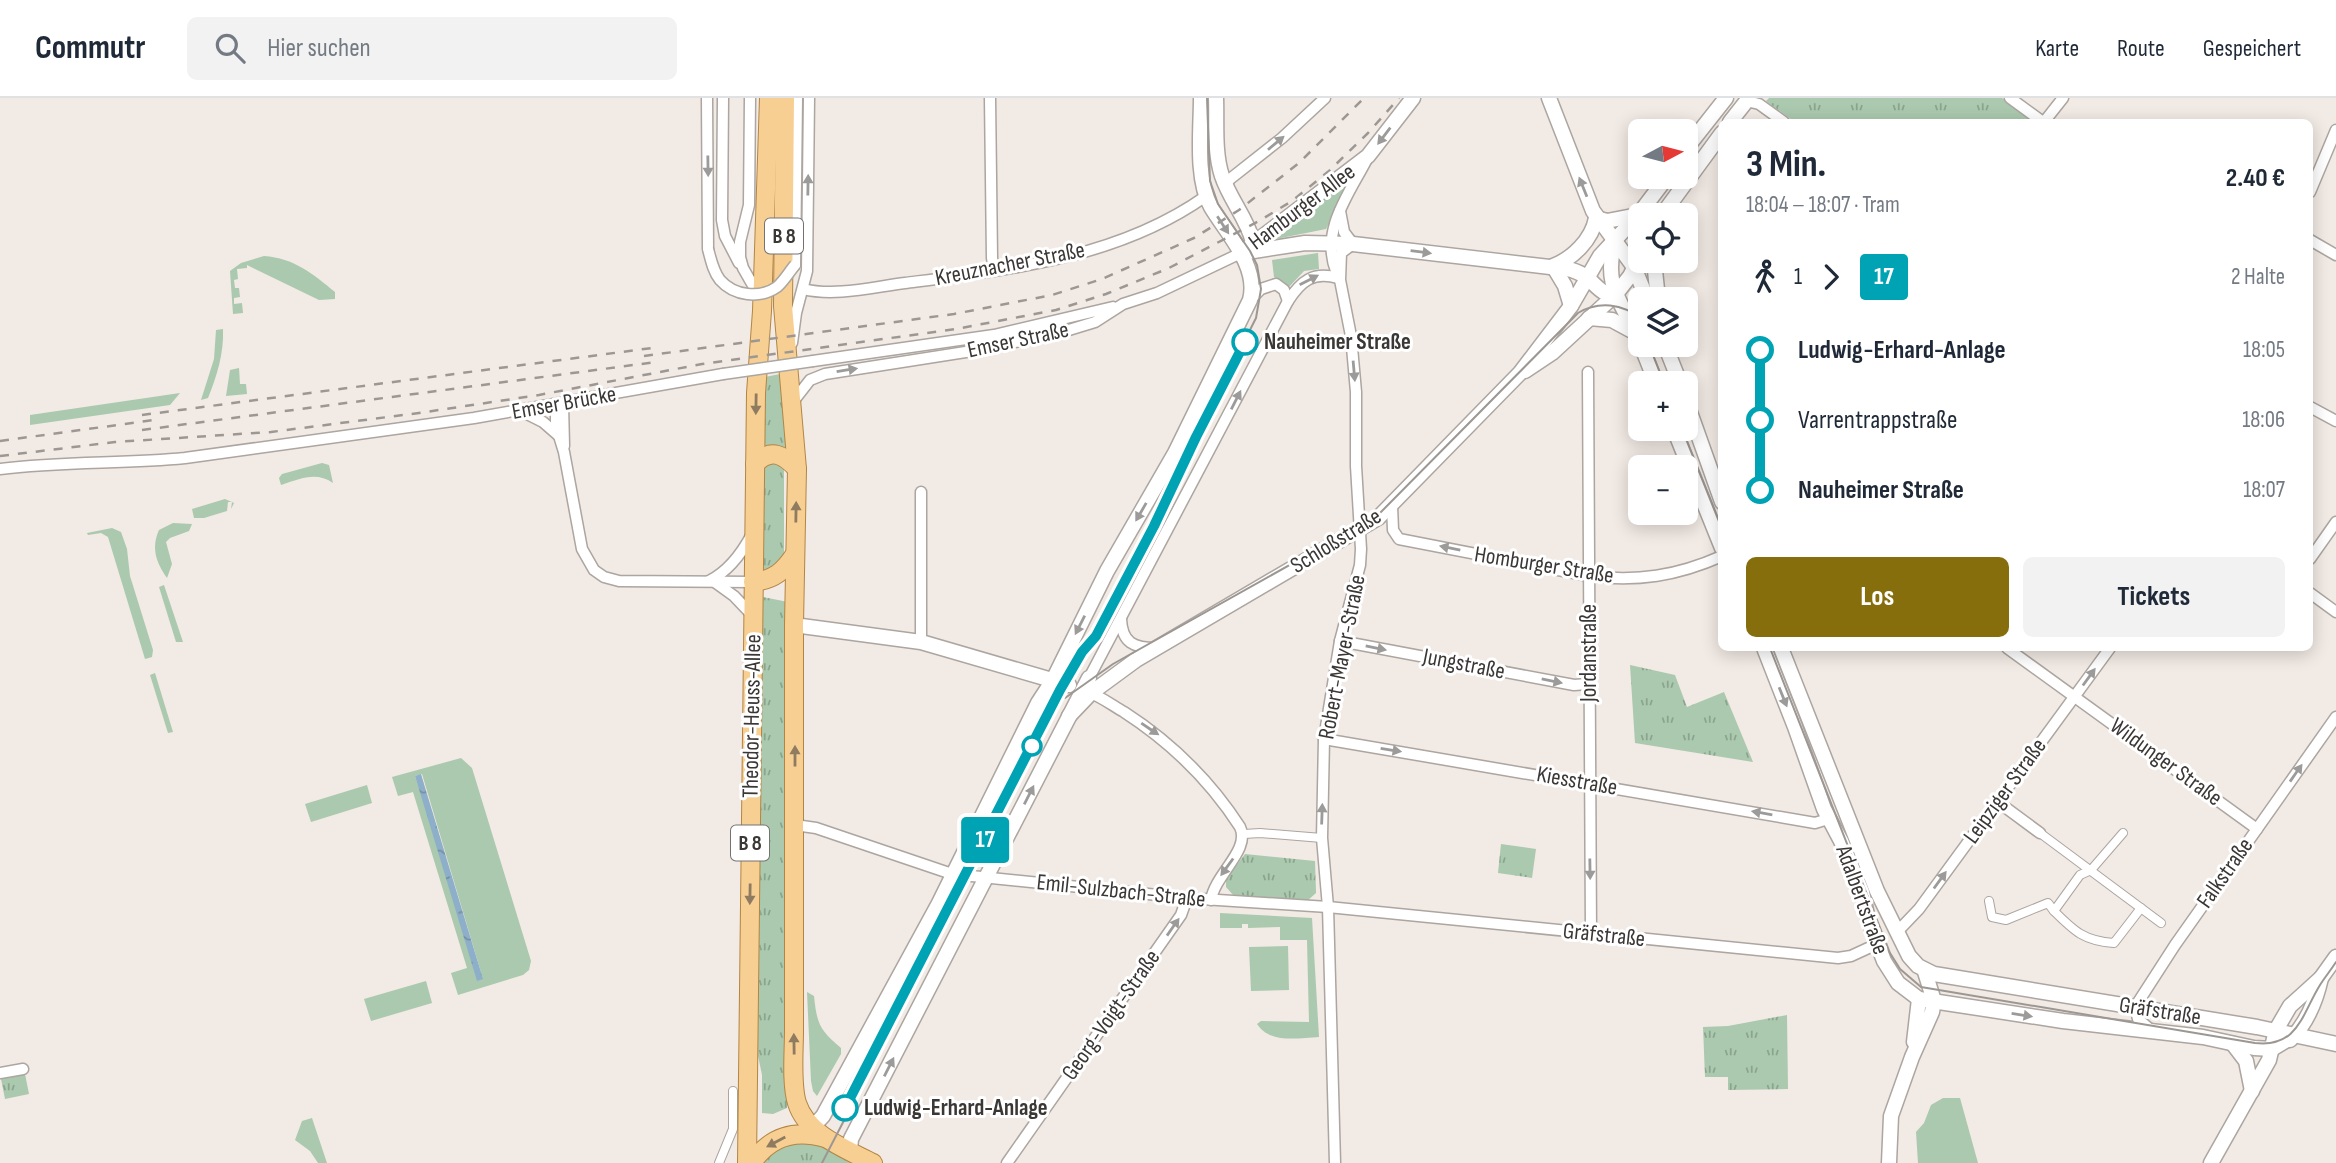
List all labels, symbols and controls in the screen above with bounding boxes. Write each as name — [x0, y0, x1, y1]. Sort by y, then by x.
search box — [187, 17, 677, 80]
text: Commutr — [35, 28, 145, 68]
icon: search — [211, 29, 249, 67]
text: Hier suchen — [267, 33, 371, 64]
text: Karte — [2035, 34, 2079, 63]
text: Route — [2117, 34, 2165, 63]
text: Gespeichert — [2203, 34, 2301, 63]
north arrow — [1628, 119, 1698, 189]
map controls — [1628, 119, 1698, 525]
one-way arrow — [1377, 127, 1391, 145]
one-way arrow — [1268, 136, 1285, 151]
text: 3 Min. — [1746, 142, 1826, 187]
one-way arrow — [702, 155, 714, 177]
street label: Hamburger Allee — [1243, 158, 1361, 256]
text: 2.40 € — [2226, 163, 2285, 194]
one-way arrow — [802, 174, 814, 196]
one-way arrow — [1577, 177, 1588, 198]
text: 18:04 – 18:07 · Tram — [1746, 191, 1900, 219]
button: locate — [1628, 203, 1698, 273]
one-way arrow — [1216, 216, 1230, 234]
road number: B 8 — [765, 218, 803, 254]
street label: Kreuznacher Straße — [933, 236, 1087, 292]
one-way arrow — [1410, 246, 1432, 257]
icon: walk — [1746, 258, 1784, 296]
icon: forward — [1812, 258, 1850, 296]
text: 17 — [1874, 262, 1894, 291]
text: 1 — [1794, 263, 1802, 291]
text: 2 Halte — [2231, 263, 2285, 291]
one-way arrow — [1299, 275, 1319, 286]
button: layers — [1628, 287, 1698, 357]
street label: Emser Straße — [965, 316, 1071, 364]
place label: Nauheimer Straße — [1264, 328, 1411, 356]
marker: Nauheimer Straße — [1232, 329, 1258, 355]
text: Ludwig-Erhard-Anlage — [1798, 335, 2006, 366]
text: 18:05 — [2243, 336, 2285, 364]
one-way arrow — [1349, 360, 1360, 382]
one-way arrow — [837, 364, 859, 375]
button: + — [1628, 371, 1698, 441]
street label: Emser Brücke — [510, 380, 618, 426]
one-way arrow — [1231, 390, 1242, 410]
one-way arrow — [751, 393, 762, 415]
text: Varrentrappstraße — [1798, 405, 1957, 436]
text: 18:06 — [2242, 406, 2285, 434]
button: − — [1628, 455, 1698, 525]
text: Nauheimer Straße — [1798, 475, 1964, 506]
text: 18:07 — [2243, 476, 2285, 504]
one-way arrow — [790, 500, 802, 522]
one-way arrow — [1135, 502, 1147, 522]
street label: Schloßstraße — [1285, 502, 1387, 580]
street label: Homburger Straße — [1472, 540, 1616, 590]
one-way arrow — [1439, 543, 1461, 554]
button: Los — [1746, 557, 2009, 637]
button: Tickets — [2023, 557, 2285, 637]
street label: Robert-Mayer-Straße — [1312, 572, 1372, 742]
street label: Jordanstraße — [1575, 604, 1603, 703]
one-way arrow — [1074, 615, 1085, 635]
street label: Theodor-Heuss-Allee — [737, 634, 767, 798]
street label: Jungstraße — [1420, 642, 1507, 686]
one-way arrow — [1365, 643, 1387, 654]
one-way arrow — [2082, 668, 2097, 686]
one-way arrow — [1541, 675, 1563, 686]
one-way arrow — [1778, 687, 1789, 708]
street label: Wildunger Straße — [2104, 712, 2228, 812]
one-way arrow — [1140, 722, 1159, 735]
street label: Leipziger Straße — [1957, 733, 2053, 849]
unlabelled marker — [1022, 736, 1042, 756]
one-way arrow — [789, 745, 801, 767]
one-way arrow — [1381, 745, 1403, 756]
street label: Kiesstraße — [1535, 760, 1619, 802]
one-way arrow — [2289, 764, 2303, 782]
one-way arrow — [1023, 785, 1034, 805]
one-way arrow — [1316, 803, 1328, 825]
one-way arrow — [1751, 808, 1773, 819]
line badge: 17 — [954, 817, 1016, 863]
text: 17 — [975, 825, 995, 854]
road number: B 8 — [731, 826, 769, 860]
street label: Falkstraße — [2191, 833, 2259, 913]
street label: Adalbertstraße — [1829, 841, 1895, 958]
one-way arrow — [1220, 858, 1234, 876]
one-way arrow — [1584, 858, 1596, 880]
street label: Emil-Sulzbach-Straße — [1035, 868, 1207, 914]
one-way arrow — [1933, 871, 1947, 889]
one-way arrow — [744, 883, 756, 905]
street label: Gräfstraße — [1562, 917, 1646, 953]
one-way arrow — [1166, 918, 1180, 936]
street label: Georg-Voigt-Straße — [1056, 945, 1166, 1085]
street label: Gräfstraße — [2117, 991, 2203, 1031]
one-way arrow — [2011, 1009, 2033, 1020]
one-way arrow — [788, 1033, 800, 1055]
one-way arrow — [883, 1057, 894, 1077]
place label: Ludwig-Erhard-Anlage — [864, 1094, 1048, 1122]
marker: Ludwig-Erhard-Anlage — [832, 1095, 858, 1121]
one-way arrow — [766, 1136, 786, 1147]

